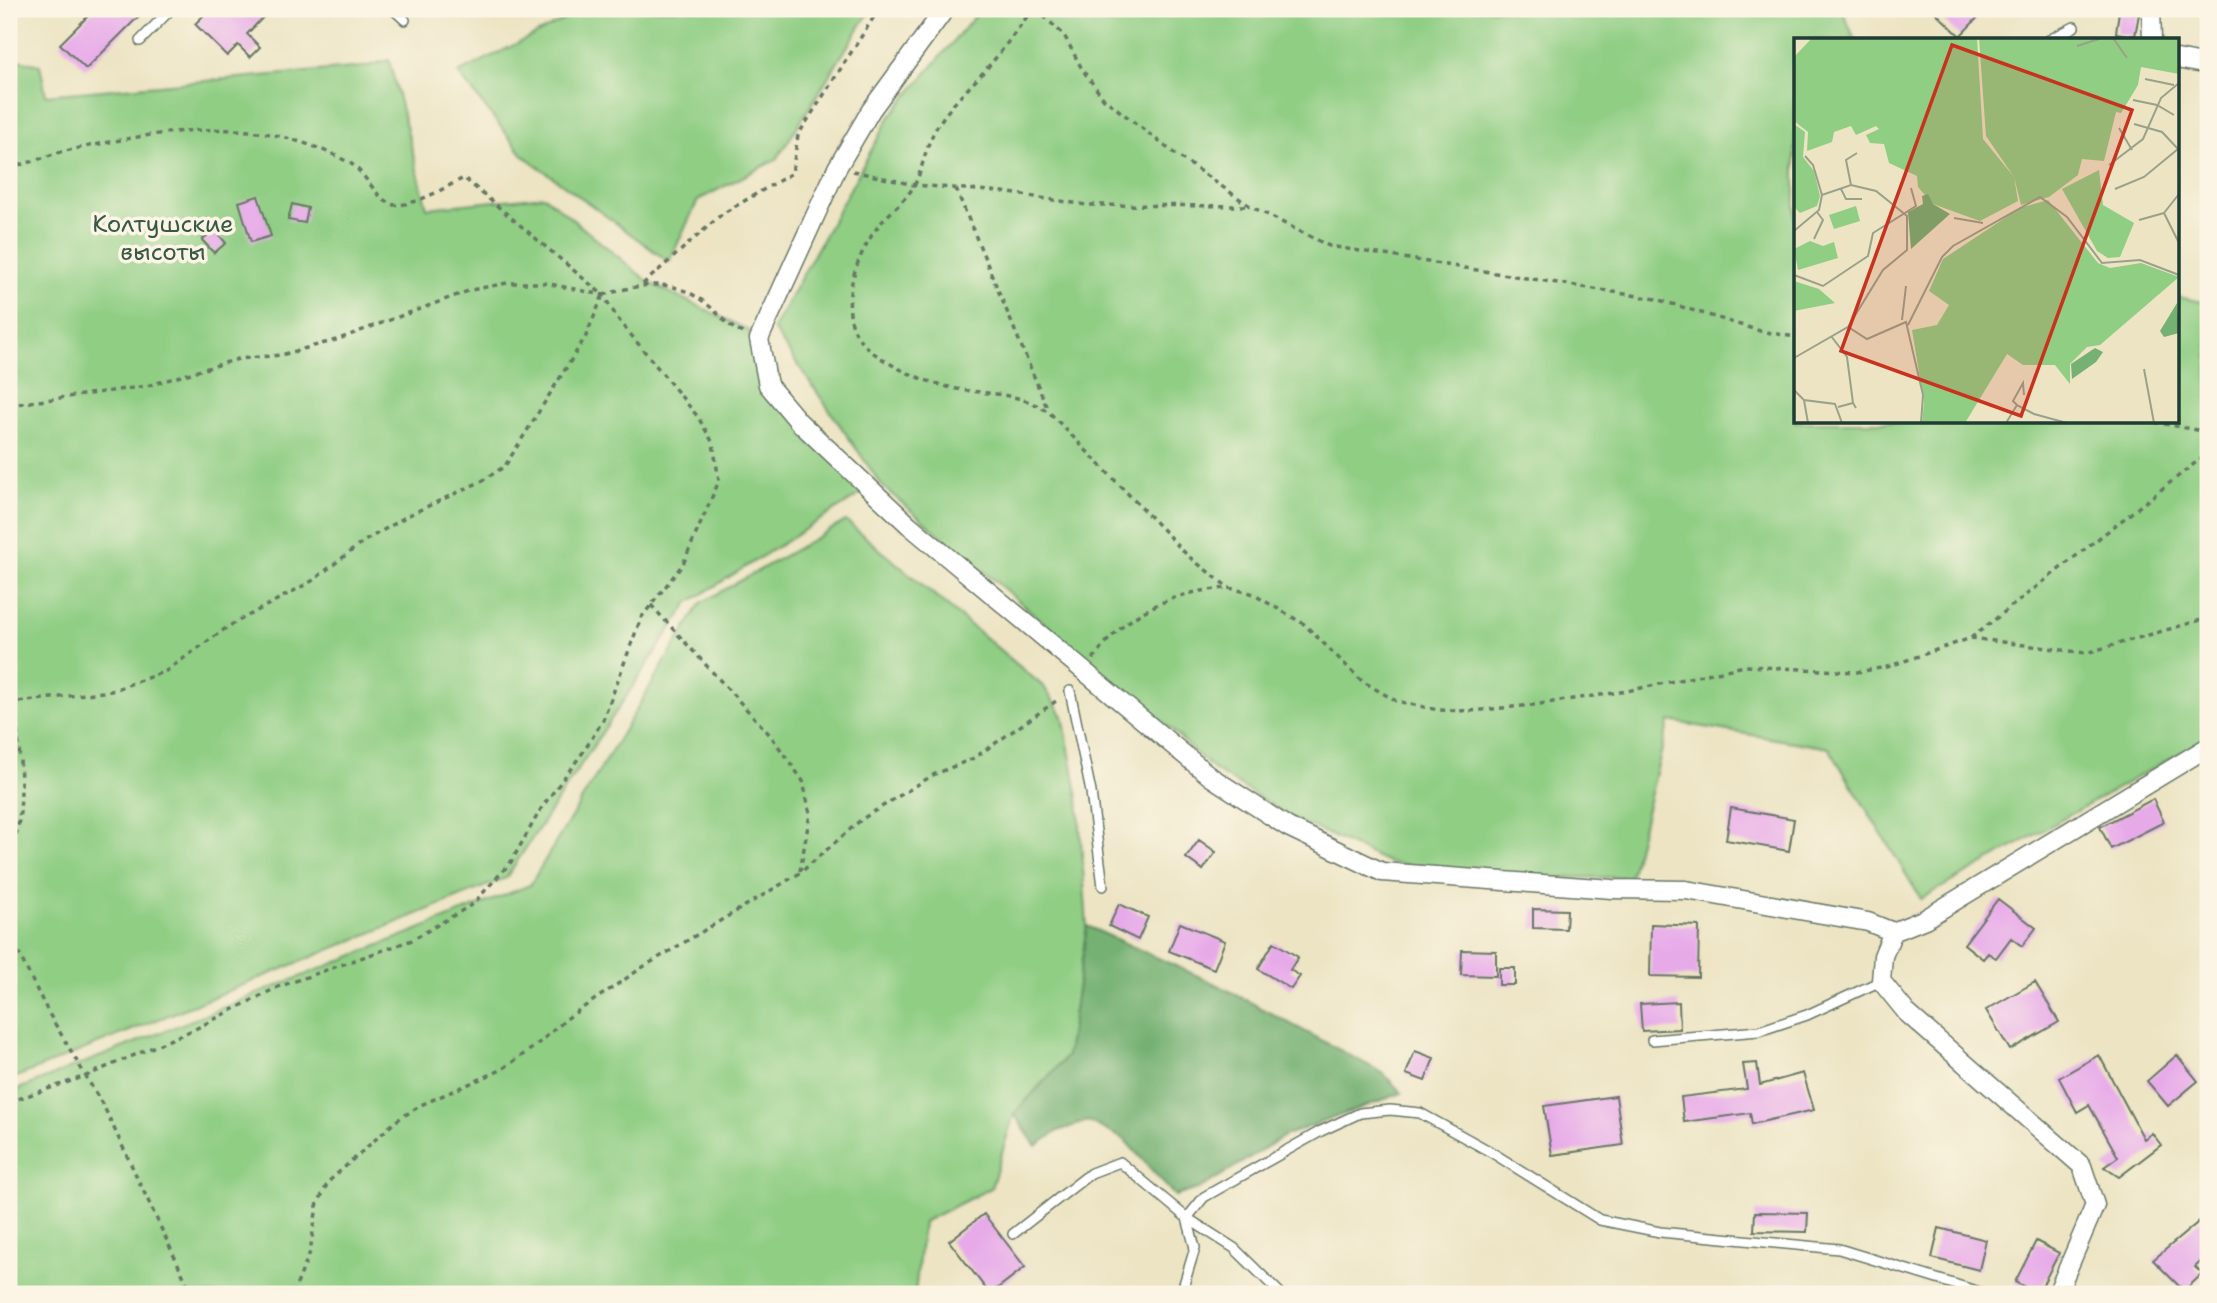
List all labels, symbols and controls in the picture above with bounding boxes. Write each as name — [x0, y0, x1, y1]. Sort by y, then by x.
inset map — [1794, 38, 2178, 424]
park label: Колтушские высоты — [92, 208, 234, 268]

